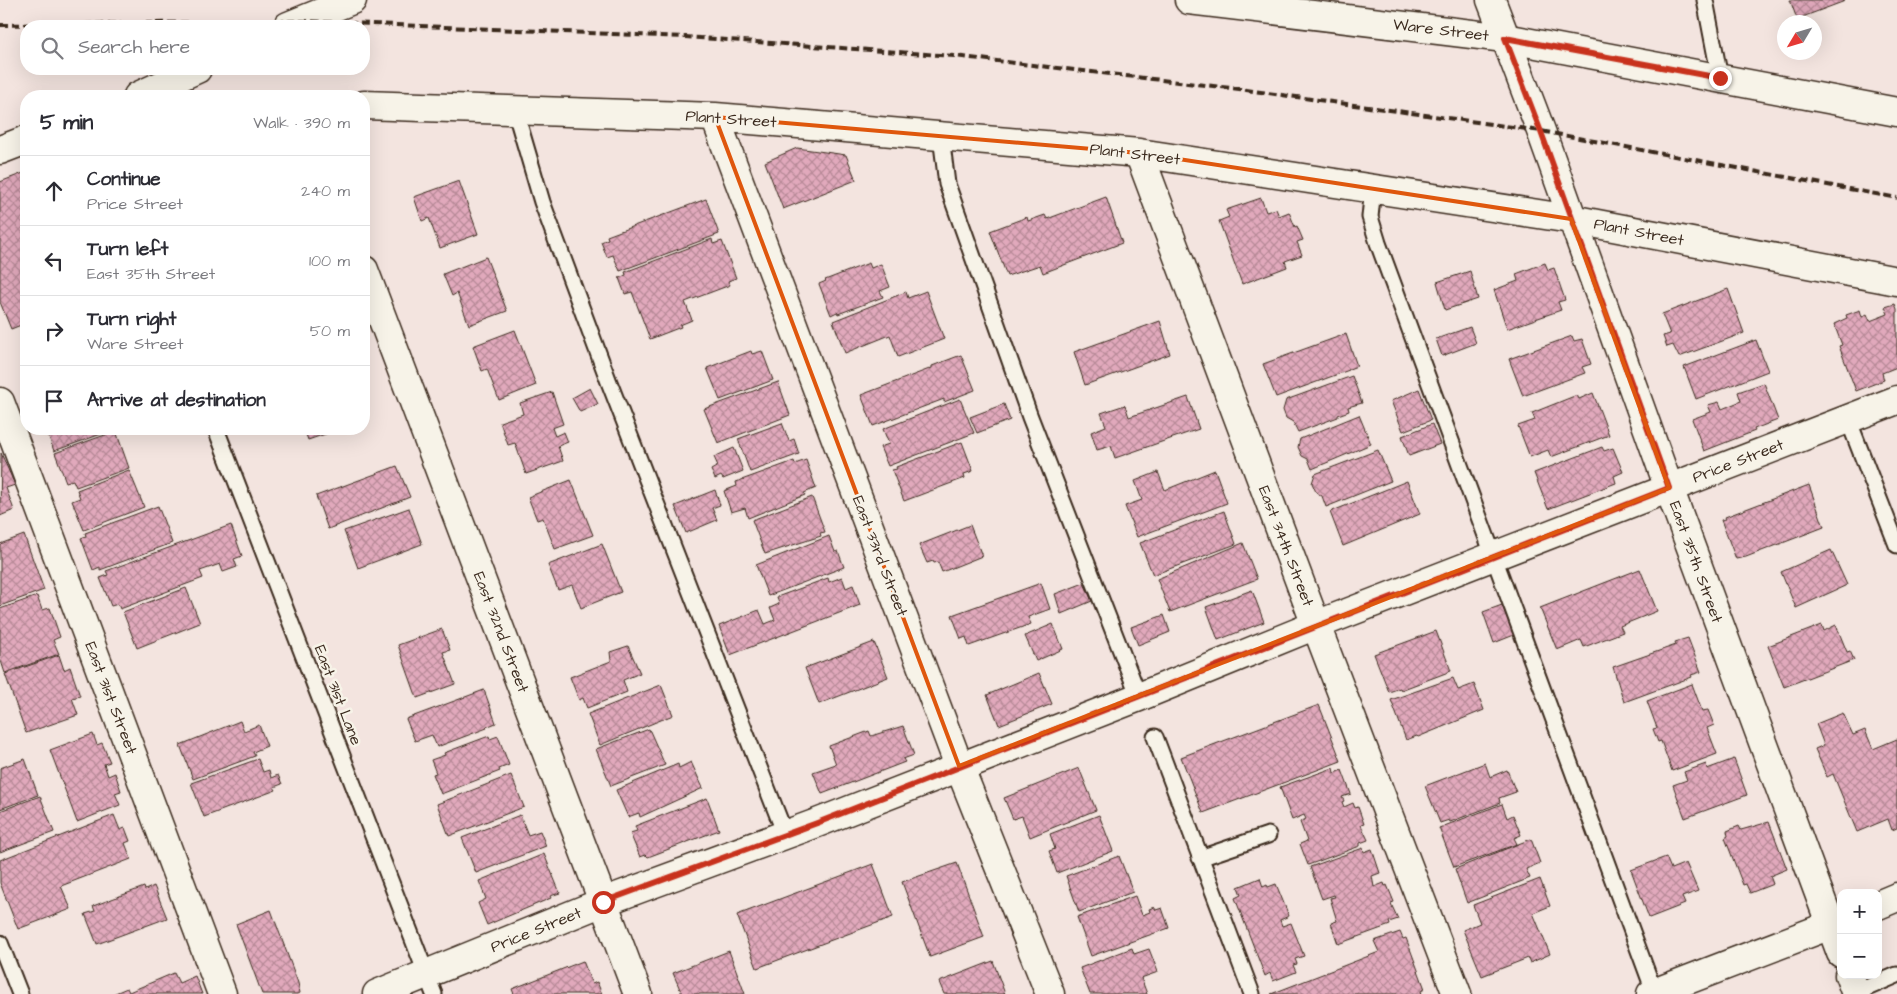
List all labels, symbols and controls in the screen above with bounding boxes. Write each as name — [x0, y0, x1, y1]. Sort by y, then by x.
street label: Ware Street — [1392, 13, 1491, 47]
north arrow — [1777, 15, 1822, 60]
search box — [20, 20, 370, 75]
icon: search — [38, 34, 66, 62]
text: Search here — [78, 34, 190, 61]
route end — [1709, 67, 1732, 90]
street label: Plant Street — [685, 105, 778, 133]
text: 5 min — [40, 108, 93, 137]
text: Walk · 390 m — [253, 112, 350, 134]
street label: Plant Street — [1088, 138, 1182, 171]
text: Continue — [87, 166, 161, 193]
icon: ahead — [40, 177, 68, 205]
text: 240 m — [301, 180, 350, 202]
text: Price Street — [87, 193, 183, 215]
street label: Plant Street — [1592, 213, 1686, 252]
text: Turn left — [87, 236, 168, 263]
icon: left — [40, 247, 68, 275]
text: 100 m — [309, 250, 350, 272]
text: East 35th Street — [87, 263, 215, 285]
text: Turn right — [87, 306, 176, 333]
icon: right — [40, 317, 68, 345]
text: 50 m — [310, 320, 350, 342]
text: Ware Street — [87, 333, 183, 355]
icon: arrive — [40, 387, 68, 415]
text: Arrive at destination — [87, 387, 266, 414]
street label: Price Street — [1689, 433, 1787, 488]
street label: East 34th Street — [1253, 482, 1319, 610]
street label: East 33rd Street — [847, 492, 913, 620]
street label: East 35th Street — [1664, 498, 1728, 626]
street label: East 32nd Street — [468, 568, 534, 696]
street label: East 31st Street — [79, 639, 143, 758]
street label: East 31st Lane — [309, 642, 367, 749]
map controls — [1837, 889, 1882, 979]
button: + — [1837, 889, 1882, 934]
route start — [592, 891, 615, 914]
street label: Price Street — [487, 902, 585, 958]
button: − — [1837, 934, 1882, 979]

